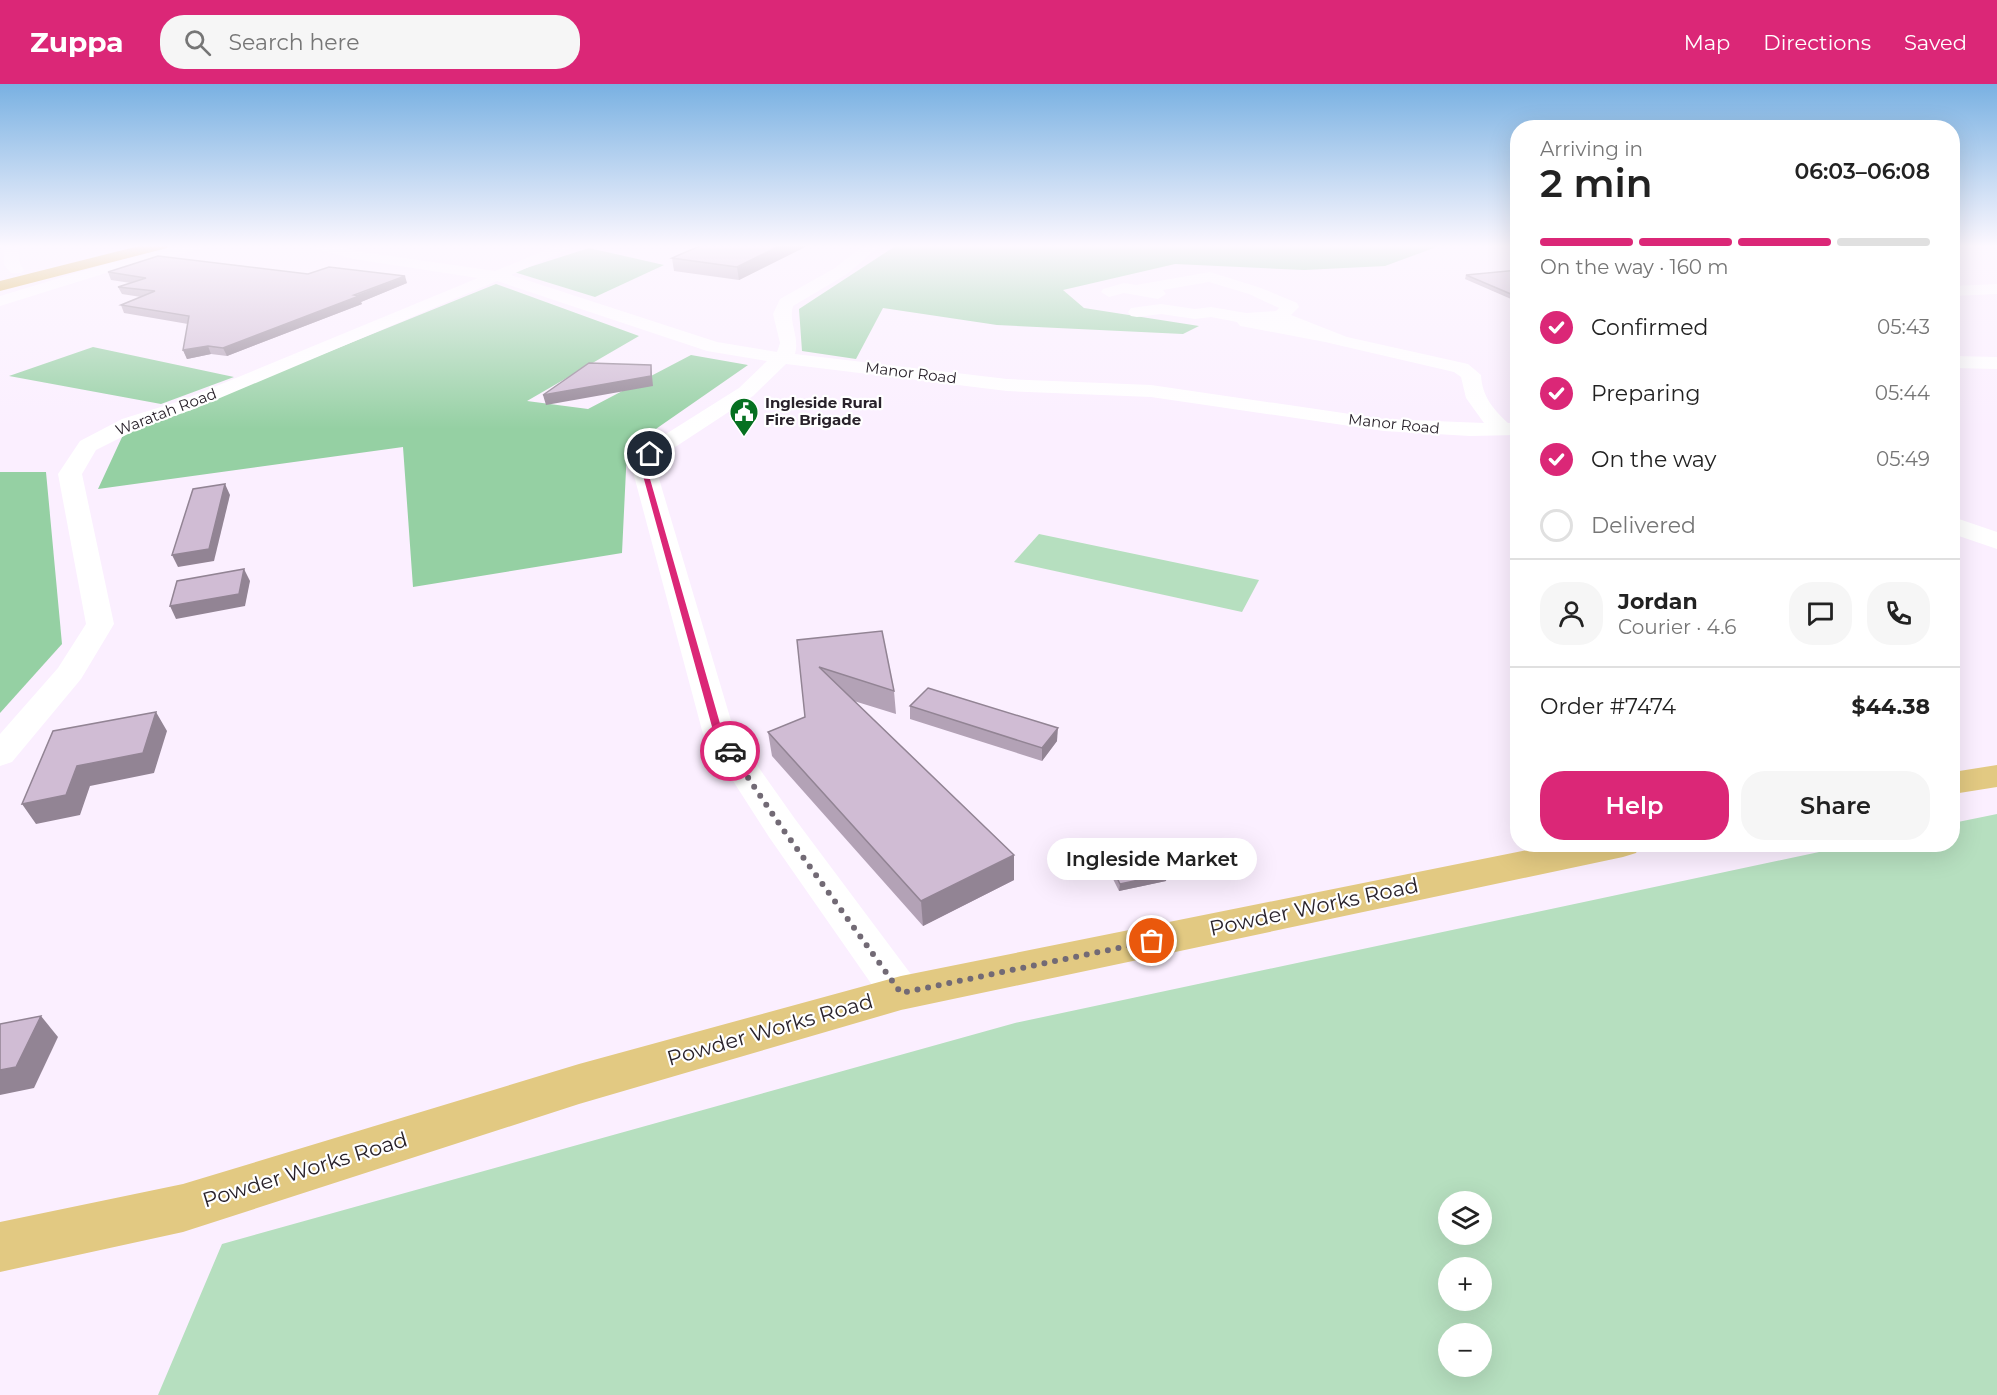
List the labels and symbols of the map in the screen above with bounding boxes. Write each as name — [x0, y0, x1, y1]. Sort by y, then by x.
street label: Manor Road — [864, 357, 958, 388]
street label: Waratah Road — [113, 384, 219, 440]
place label: Ingleside Rural Fire Brigade — [765, 393, 882, 429]
public building icon: Ingleside Rural Fire Brigade — [728, 396, 760, 438]
street label: Manor Road — [1347, 409, 1441, 438]
pin — [624, 428, 675, 479]
courier — [700, 721, 760, 781]
callout: Ingleside Market — [1047, 839, 1257, 881]
street label: Powder Works Road — [1207, 872, 1421, 941]
pin — [1126, 915, 1177, 966]
street label: Powder Works Road — [664, 988, 876, 1071]
street label: Powder Works Road — [199, 1126, 410, 1213]

